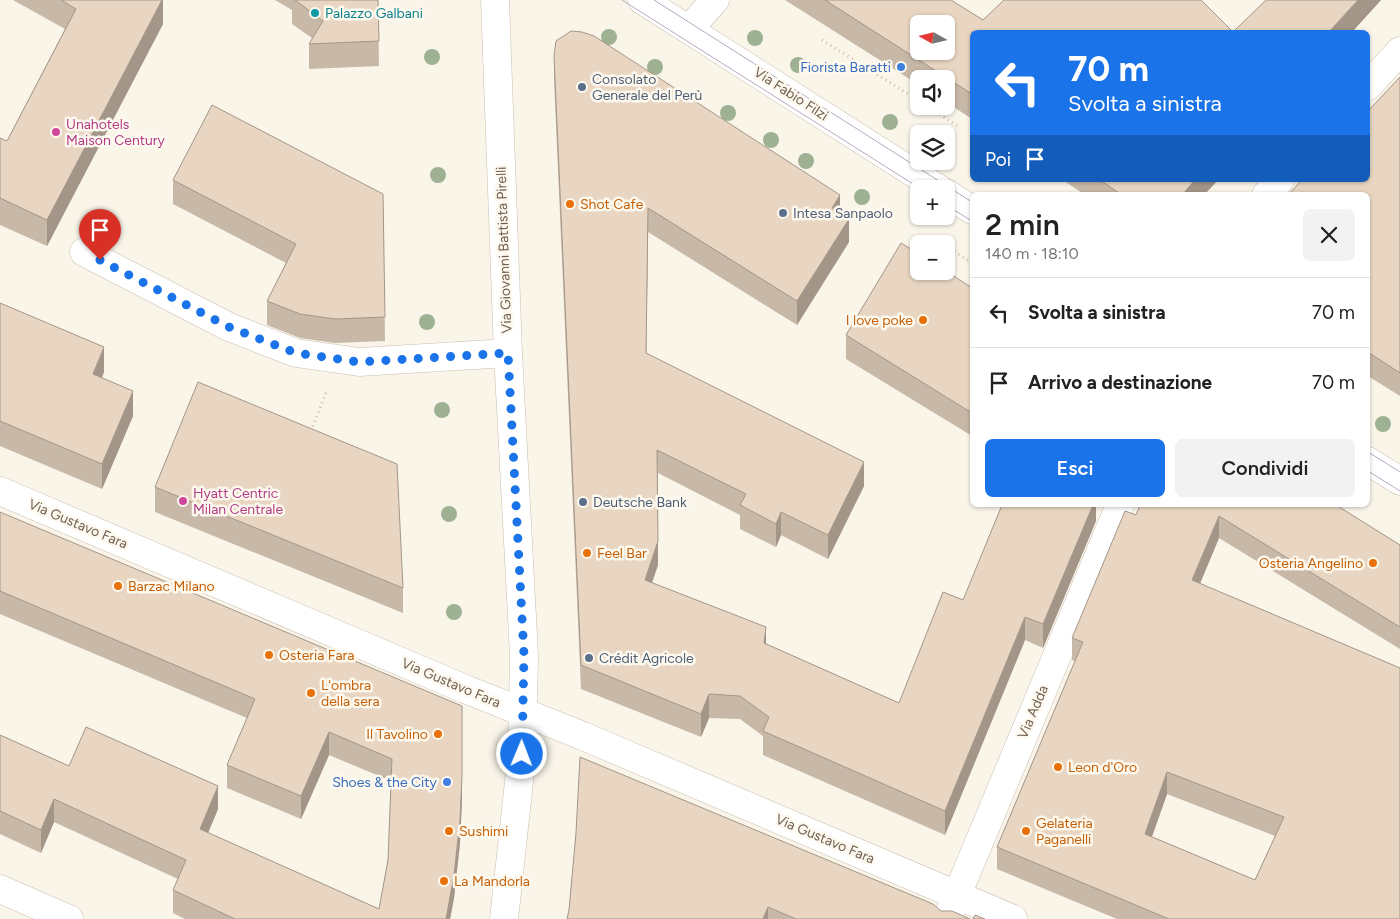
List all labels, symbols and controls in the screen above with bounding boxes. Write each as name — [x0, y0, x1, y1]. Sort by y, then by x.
place label: Palazzo Galbani — [325, 5, 423, 22]
marker: Palazzo Galbani — [309, 7, 321, 19]
north arrow — [910, 15, 955, 60]
map controls — [910, 15, 955, 280]
text: 70 m — [1068, 48, 1149, 90]
icon: left — [985, 50, 1050, 115]
place label: Fiorista Baratti — [800, 59, 891, 76]
marker: Fiorista Baratti — [895, 61, 907, 73]
street label: Via Fabio Filzi — [751, 64, 831, 124]
button: sound — [910, 70, 955, 115]
place label: Consolato Generale del Perù — [592, 71, 702, 104]
marker: Consolato Generale del Perù — [576, 81, 588, 93]
text: Svolta a sinistra — [1068, 90, 1222, 117]
place label: Unahotels Maison Century — [66, 116, 166, 149]
button: layers — [910, 125, 955, 170]
marker: Unahotels Maison Century — [50, 126, 62, 138]
icon: arrive — [1021, 145, 1049, 173]
text: Poi — [985, 148, 1011, 171]
street label: Via Giovanni Battista Pirelli — [493, 166, 515, 334]
button: + — [910, 180, 955, 225]
place label: Shot Cafe — [580, 196, 644, 213]
marker: Shot Cafe — [564, 198, 576, 210]
place label: Intesa Sanpaolo — [793, 205, 893, 222]
text: 2 min — [985, 206, 1060, 243]
marker: Intesa Sanpaolo — [777, 207, 789, 219]
pin — [79, 209, 121, 260]
button: close — [1303, 209, 1355, 261]
icon: arrive — [86, 216, 114, 244]
button: − — [910, 235, 955, 280]
text: 140 m · 18:10 — [985, 244, 1079, 263]
icon: left — [985, 299, 1013, 327]
text: Svolta a sinistra — [1028, 301, 1166, 324]
text: 70 m — [1312, 301, 1355, 324]
place label: I love poke — [846, 312, 913, 329]
marker: I love poke — [917, 314, 929, 326]
icon: arrive — [985, 369, 1013, 397]
text: Arrivo a destinazione — [1028, 371, 1212, 394]
text: 70 m — [1312, 371, 1355, 394]
button: Esci — [985, 439, 1165, 497]
button: Condividi — [1175, 439, 1355, 497]
place label: Hyatt Centric Milan Centrale — [193, 485, 283, 518]
place label: Deutsche Bank — [593, 494, 687, 511]
street label: Via Gustavo Fara — [26, 495, 130, 553]
marker: Hyatt Centric Milan Centrale — [177, 495, 189, 507]
marker: Deutsche Bank — [577, 496, 589, 508]
place label: Feel Bar — [597, 545, 647, 562]
marker: Feel Bar — [581, 547, 593, 559]
place label: Osteria Angelino — [1259, 555, 1363, 572]
marker: Osteria Angelino — [1367, 557, 1379, 569]
place label: Barzac Milano — [128, 578, 215, 595]
marker: Barzac Milano — [112, 580, 124, 592]
place label: Osteria Fara — [279, 647, 354, 664]
marker: Osteria Fara — [263, 649, 275, 661]
place label: Crédit Agricole — [599, 650, 694, 667]
marker: Crédit Agricole — [583, 652, 595, 664]
street label: Via Gustavo Fara — [399, 654, 503, 712]
place label: L'ombra della sera — [321, 677, 380, 710]
street label: Via Adda — [1014, 683, 1052, 741]
marker: L'ombra della sera — [305, 687, 317, 699]
place label: Il Tavolino — [366, 726, 428, 743]
position arrow — [495, 727, 547, 779]
marker: Il Tavolino — [432, 728, 444, 740]
place label: Leon d'Oro — [1068, 759, 1137, 776]
marker: Leon d'Oro — [1052, 761, 1064, 773]
place label: Shoes & the City — [332, 774, 438, 791]
marker: Shoes & the City — [441, 776, 453, 788]
street label: Via Gustavo Fara — [773, 810, 877, 868]
place label: Gelateria Paganelli — [1036, 815, 1093, 848]
place label: Sushimi — [459, 823, 508, 840]
marker: Sushimi — [443, 825, 455, 837]
marker: Gelateria Paganelli — [1020, 825, 1032, 837]
place label: La Mandorla — [454, 873, 530, 890]
marker: La Mandorla — [438, 875, 450, 887]

